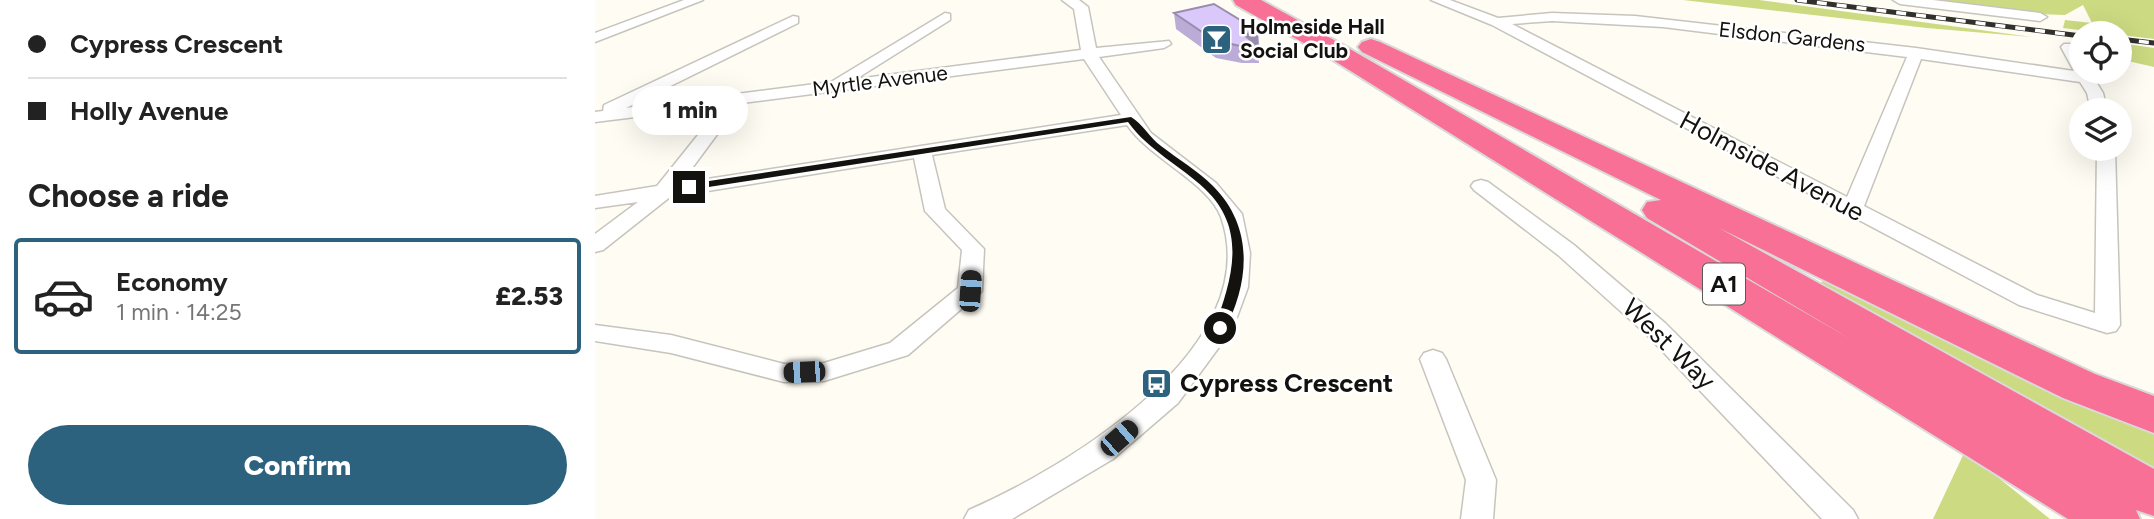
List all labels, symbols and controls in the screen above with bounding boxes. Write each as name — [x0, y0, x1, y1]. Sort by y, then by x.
place label: Holmeside Hall Social Club — [1240, 14, 1385, 63]
street label: Elsdon Gardens — [1718, 16, 1867, 57]
map controls — [2069, 21, 2132, 161]
button: locate — [2069, 21, 2132, 84]
bar icon: Holmeside Hall Social Club — [1200, 22, 1234, 56]
text: Cypress Crescent — [70, 28, 283, 60]
street label: Myrtle Avenue — [811, 60, 949, 101]
callout: 1 min — [631, 86, 747, 134]
text: Holly Avenue — [70, 95, 228, 127]
text: 1 min — [663, 96, 717, 124]
button: layers — [2069, 98, 2132, 161]
street label: Holmside Avenue — [1674, 104, 1870, 228]
route end — [673, 171, 705, 203]
text: Choose a ride — [28, 177, 229, 215]
road number: A1 — [1703, 264, 1745, 304]
icon: car — [32, 265, 95, 328]
text: Economy — [116, 266, 228, 298]
car — [959, 269, 982, 313]
text: £2.53 — [495, 280, 563, 312]
street label: West Way — [1616, 292, 1722, 396]
text: 1 min · 14:25 — [116, 298, 242, 326]
route start — [1204, 312, 1236, 344]
car — [783, 361, 826, 383]
bus stop icon: Cypress Crescent — [1140, 366, 1174, 400]
place label: Cypress Crescent — [1180, 367, 1393, 399]
car — [1097, 416, 1142, 460]
button: Confirm — [28, 425, 567, 505]

